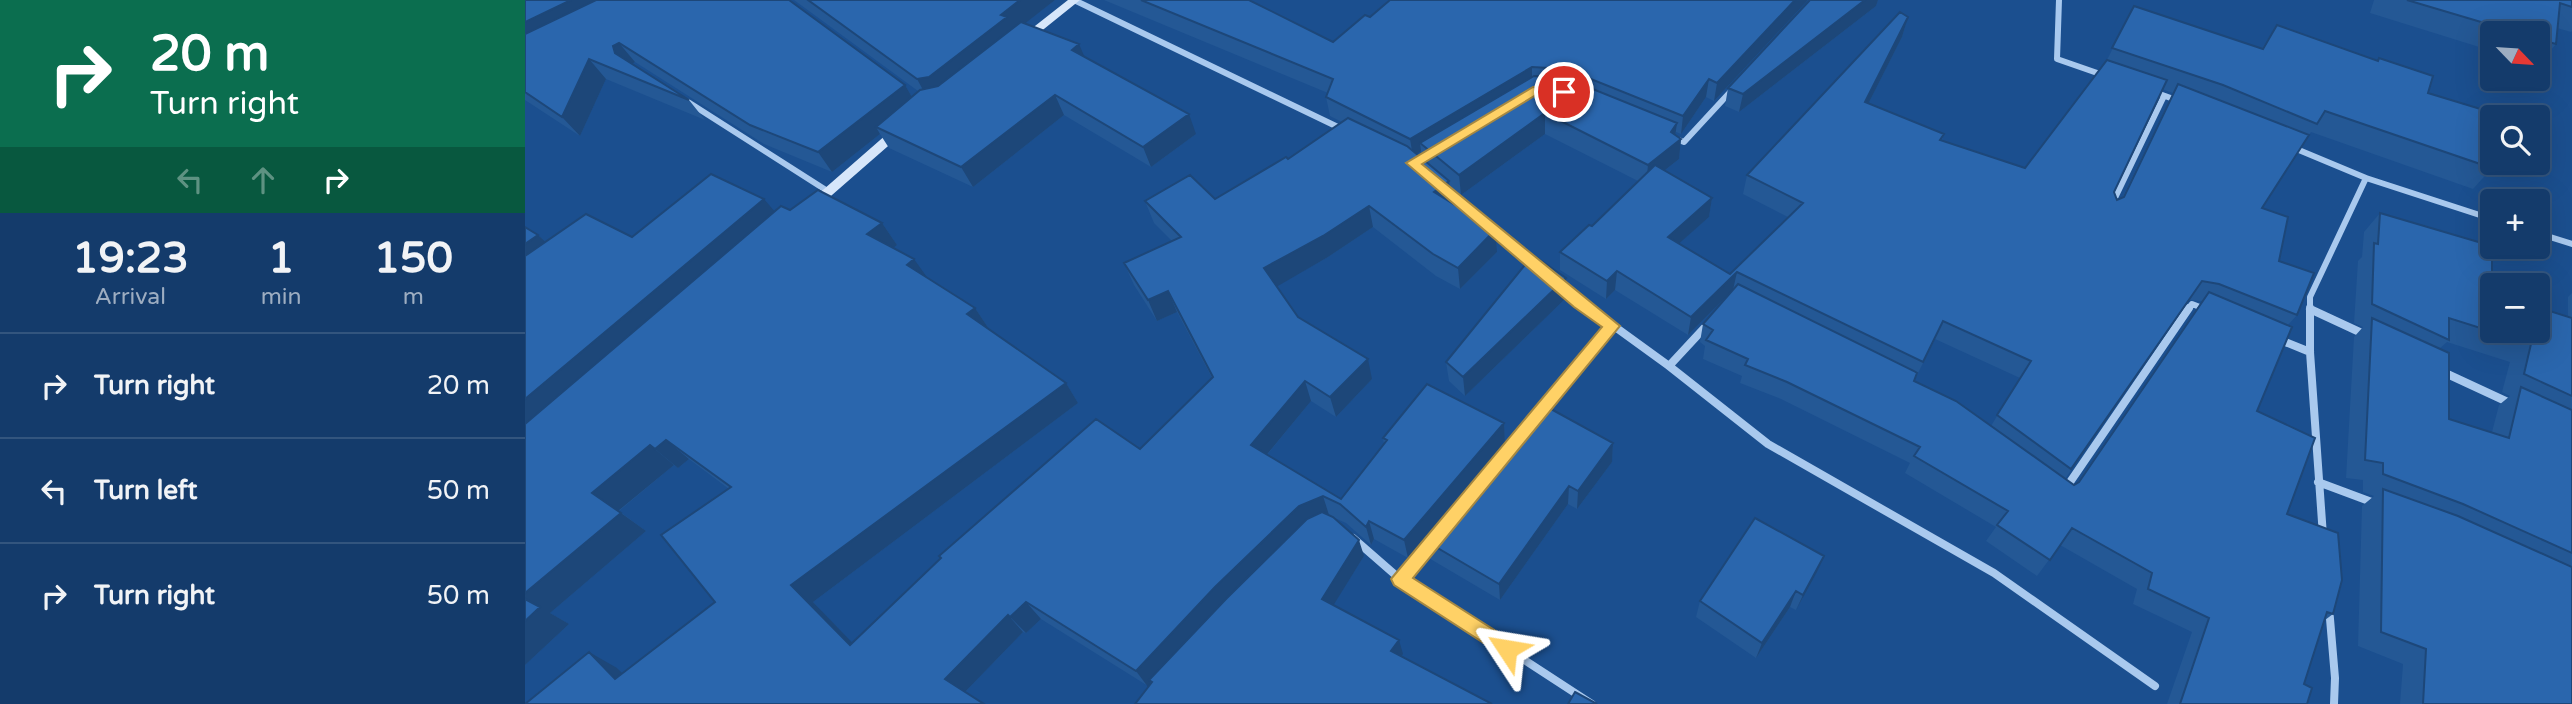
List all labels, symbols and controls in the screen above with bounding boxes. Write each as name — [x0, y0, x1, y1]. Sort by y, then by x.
north arrow — [2480, 21, 2550, 91]
map controls — [2480, 21, 2550, 343]
text: 20 m — [150, 25, 269, 84]
icon: right — [35, 28, 126, 119]
pin — [1534, 62, 1594, 122]
icon: arrive — [1545, 73, 1583, 111]
text: Turn right — [150, 85, 299, 123]
button: search — [2480, 105, 2550, 175]
icon: left — [171, 161, 209, 199]
icon: ahead — [244, 161, 282, 199]
icon: right — [317, 161, 355, 199]
button: + — [2480, 189, 2550, 259]
text: 19:23 — [72, 233, 189, 284]
text: 1 — [268, 233, 294, 284]
text: 150 — [374, 233, 453, 284]
button: − — [2480, 273, 2550, 343]
text: Arrival — [95, 283, 166, 311]
text: min — [261, 283, 302, 311]
text: m — [403, 283, 424, 311]
icon: right — [35, 367, 73, 405]
text: Turn right — [94, 370, 215, 401]
text: 20 m — [427, 370, 490, 401]
icon: left — [35, 472, 73, 510]
text: Turn left — [94, 475, 197, 506]
text: 50 m — [427, 475, 490, 506]
icon: right — [35, 577, 73, 615]
text: Turn right — [94, 580, 215, 611]
text: 50 m — [427, 580, 490, 611]
position arrow — [1470, 612, 1544, 686]

